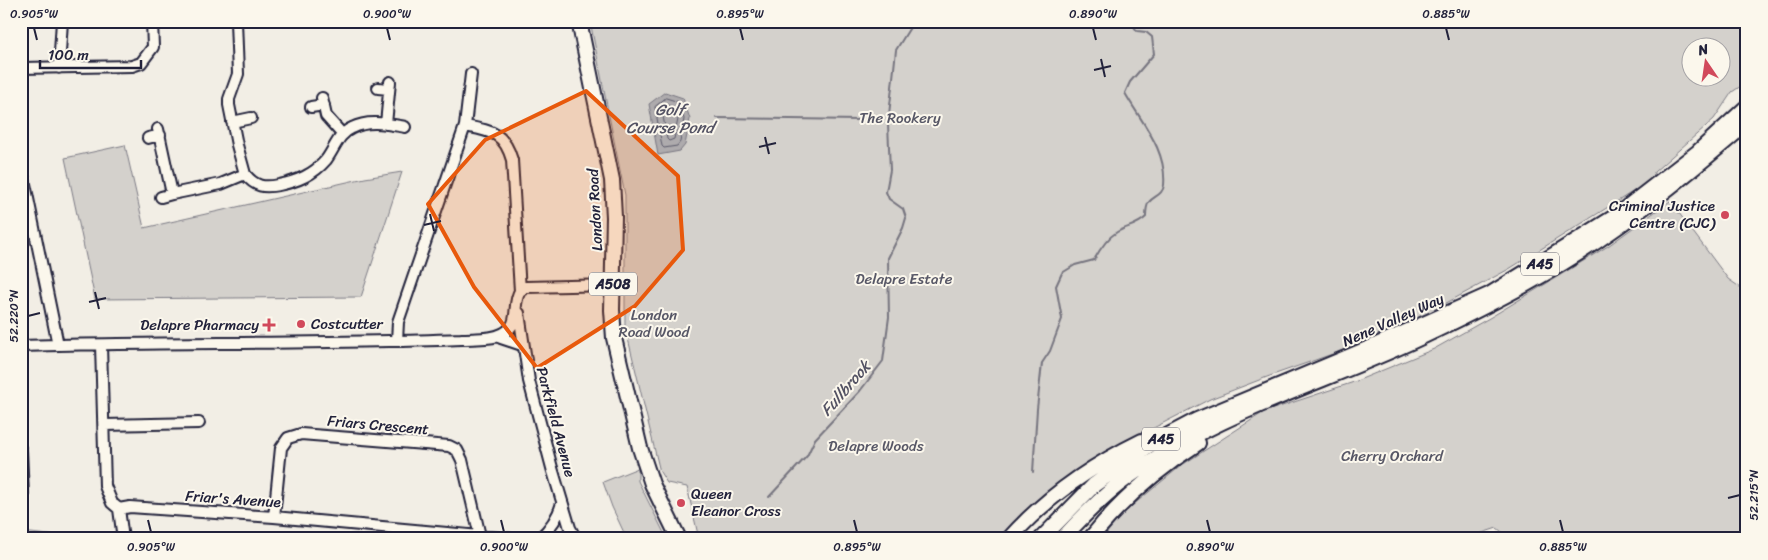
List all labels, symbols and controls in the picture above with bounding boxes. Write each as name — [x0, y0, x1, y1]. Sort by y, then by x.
text: 0.905°W — [10, 3, 59, 25]
text: 0.900°W — [363, 3, 412, 25]
text: 0.895°W — [716, 3, 765, 25]
text: 0.890°W — [1069, 3, 1118, 25]
text: 0.885°W — [1422, 3, 1470, 25]
text: N — [1695, 36, 1711, 63]
scale bar — [40, 38, 141, 70]
north arrow — [1680, 38, 1730, 88]
text: 100 m — [48, 42, 89, 68]
water label: Golf Course Pond — [626, 95, 718, 142]
park label: The Rookery — [859, 105, 941, 131]
street label: London Road — [580, 167, 610, 252]
place label: Criminal Justice Centre (CJC) — [1609, 193, 1716, 236]
marker: Criminal Justice Centre (CJC) — [1719, 209, 1731, 221]
road number: A45 — [1521, 252, 1559, 276]
park label: Delapre Estate — [856, 266, 953, 292]
road number: A508 — [589, 272, 637, 296]
street label: Nene Valley Way — [1338, 286, 1448, 354]
text: 52.220°N — [3, 289, 25, 342]
park label: London Road Wood — [619, 302, 690, 345]
place label: Costcutter — [311, 311, 384, 337]
place label: Delapre Pharmacy — [140, 312, 259, 338]
marker: Costcutter — [295, 318, 307, 330]
marker: Delapre Pharmacy — [263, 319, 275, 331]
water label: Fullbrook — [813, 352, 880, 423]
street label: Parkfield Avenue — [529, 364, 583, 480]
street label: Friars Crescent — [326, 408, 430, 442]
road number: A45 — [1142, 428, 1180, 450]
park label: Delapre Woods — [828, 433, 924, 459]
park label: Cherry Orchard — [1341, 443, 1444, 469]
text: 52.215°N — [1743, 469, 1765, 520]
place label: Queen Eleanor Cross — [691, 481, 781, 524]
street label: Friar's Avenue — [184, 483, 282, 515]
marker: Queen Eleanor Cross — [675, 497, 687, 509]
text: 0.905°W — [127, 536, 176, 558]
text: 0.900°W — [480, 536, 529, 558]
text: 0.895°W — [833, 536, 882, 558]
text: 0.890°W — [1186, 536, 1235, 558]
text: 0.885°W — [1539, 536, 1587, 558]

